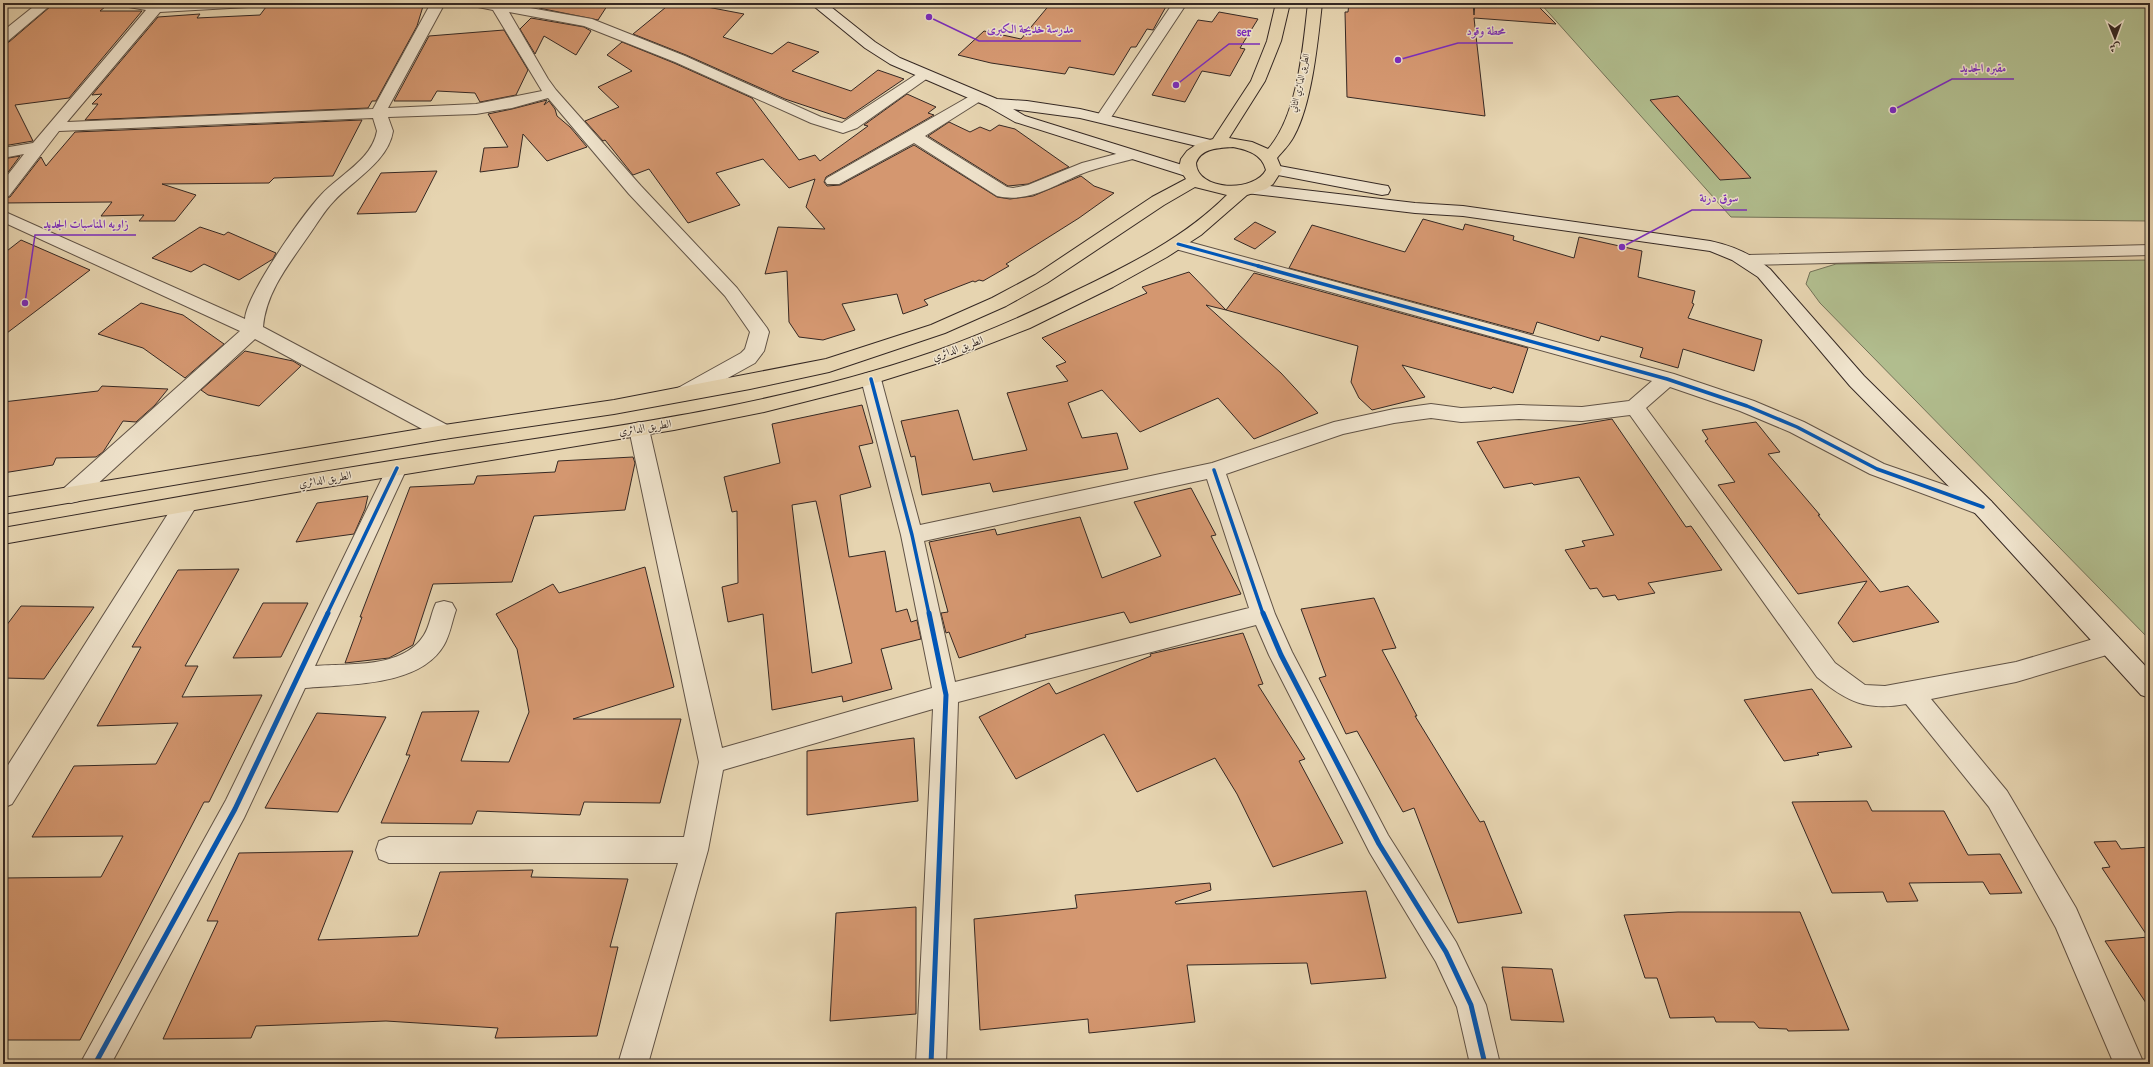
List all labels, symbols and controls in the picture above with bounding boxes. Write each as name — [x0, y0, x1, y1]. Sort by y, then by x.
callout: مدرسة خديجة الكبرى — [979, 17, 1081, 41]
north arrow — [2095, 18, 2135, 58]
callout: محطة وقود — [1458, 19, 1513, 43]
callout: ser — [1229, 20, 1260, 44]
text: مدرسة خديجة الكبرى — [987, 22, 1074, 37]
text: محطة وقود — [1467, 24, 1506, 39]
text: ser — [1237, 25, 1252, 40]
text: ش — [2109, 40, 2121, 54]
street label: الطريق الدائري الثاني — [1288, 53, 1314, 114]
callout: مقبره الجديد — [1952, 55, 2014, 79]
text: مقبره الجديد — [1960, 61, 2007, 76]
callout: سوق درنة — [1692, 186, 1747, 210]
text: سوق درنة — [1700, 191, 1739, 206]
callout: زاويه المناسبات الجديد — [35, 211, 136, 235]
text: زاويه المناسبات الجديد — [43, 217, 129, 232]
street label: الطريق الدائري — [931, 333, 986, 366]
street label: الطريق الدائري — [618, 417, 673, 440]
street label: الطريق الدائري — [298, 468, 353, 493]

